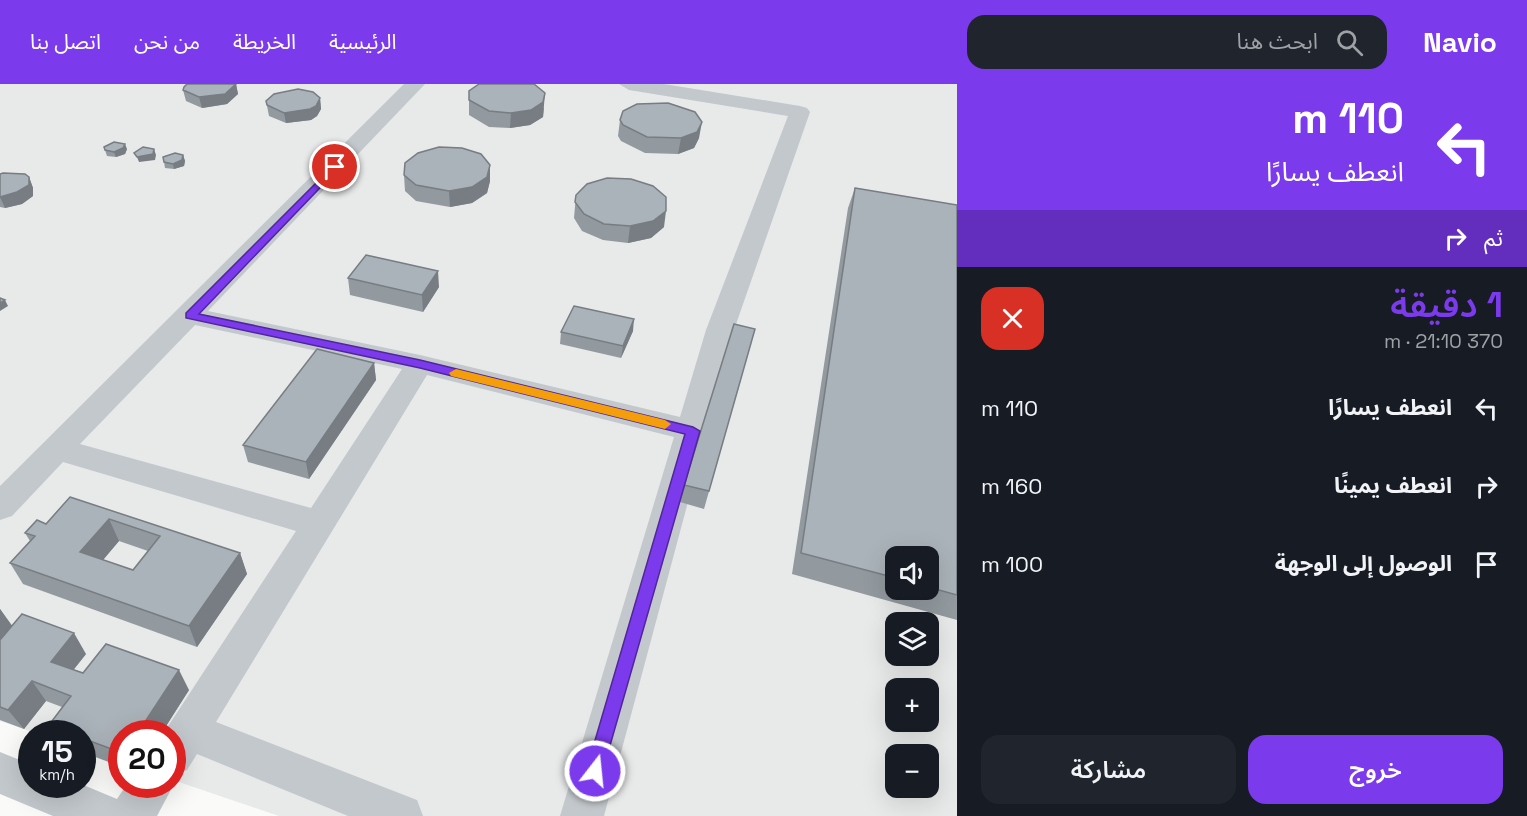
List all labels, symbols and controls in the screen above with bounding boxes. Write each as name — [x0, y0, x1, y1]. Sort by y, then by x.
search box — [967, 15, 1387, 69]
text: Navio — [1423, 24, 1497, 60]
icon: search — [1333, 26, 1366, 59]
text: ابحث هنا — [1236, 27, 1318, 55]
text: اتصل بنا — [30, 28, 101, 55]
text: من نحن — [134, 28, 200, 55]
text: الخريطة — [233, 28, 296, 55]
text: الرئيسية — [329, 28, 396, 55]
text: 110 m — [1292, 92, 1404, 145]
icon: left — [1425, 108, 1503, 186]
pin — [309, 141, 360, 192]
icon: arrive — [318, 150, 351, 183]
text: انعطف يسارًا — [1266, 154, 1404, 189]
icon: right — [1439, 222, 1472, 255]
text: ثم — [1484, 224, 1503, 252]
text: 1 دقيقة — [1390, 282, 1503, 328]
button: close — [981, 287, 1044, 350]
text: 370 m · 21:10 — [1384, 328, 1503, 354]
icon: left — [1470, 392, 1503, 425]
text: انعطف يسارًا — [1328, 393, 1452, 421]
text: 110 m — [981, 394, 1038, 422]
icon: right — [1470, 470, 1503, 503]
text: انعطف يمينًا — [1334, 471, 1452, 499]
text: 160 m — [981, 472, 1042, 500]
map controls — [885, 546, 939, 798]
button: sound — [885, 546, 939, 600]
icon: arrive — [1470, 548, 1503, 581]
text: الوصول إلى الوجهة — [1275, 549, 1452, 577]
text: 100 m — [981, 550, 1043, 578]
button: layers — [885, 612, 939, 666]
button: + — [885, 678, 939, 732]
speed limit sign: 20 — [108, 720, 186, 798]
text: 15 — [41, 732, 73, 771]
button: مشاركة — [981, 735, 1236, 804]
button: خروج — [1248, 735, 1503, 804]
position arrow — [563, 739, 627, 803]
button: − — [885, 744, 939, 798]
text: km/h — [39, 765, 75, 784]

